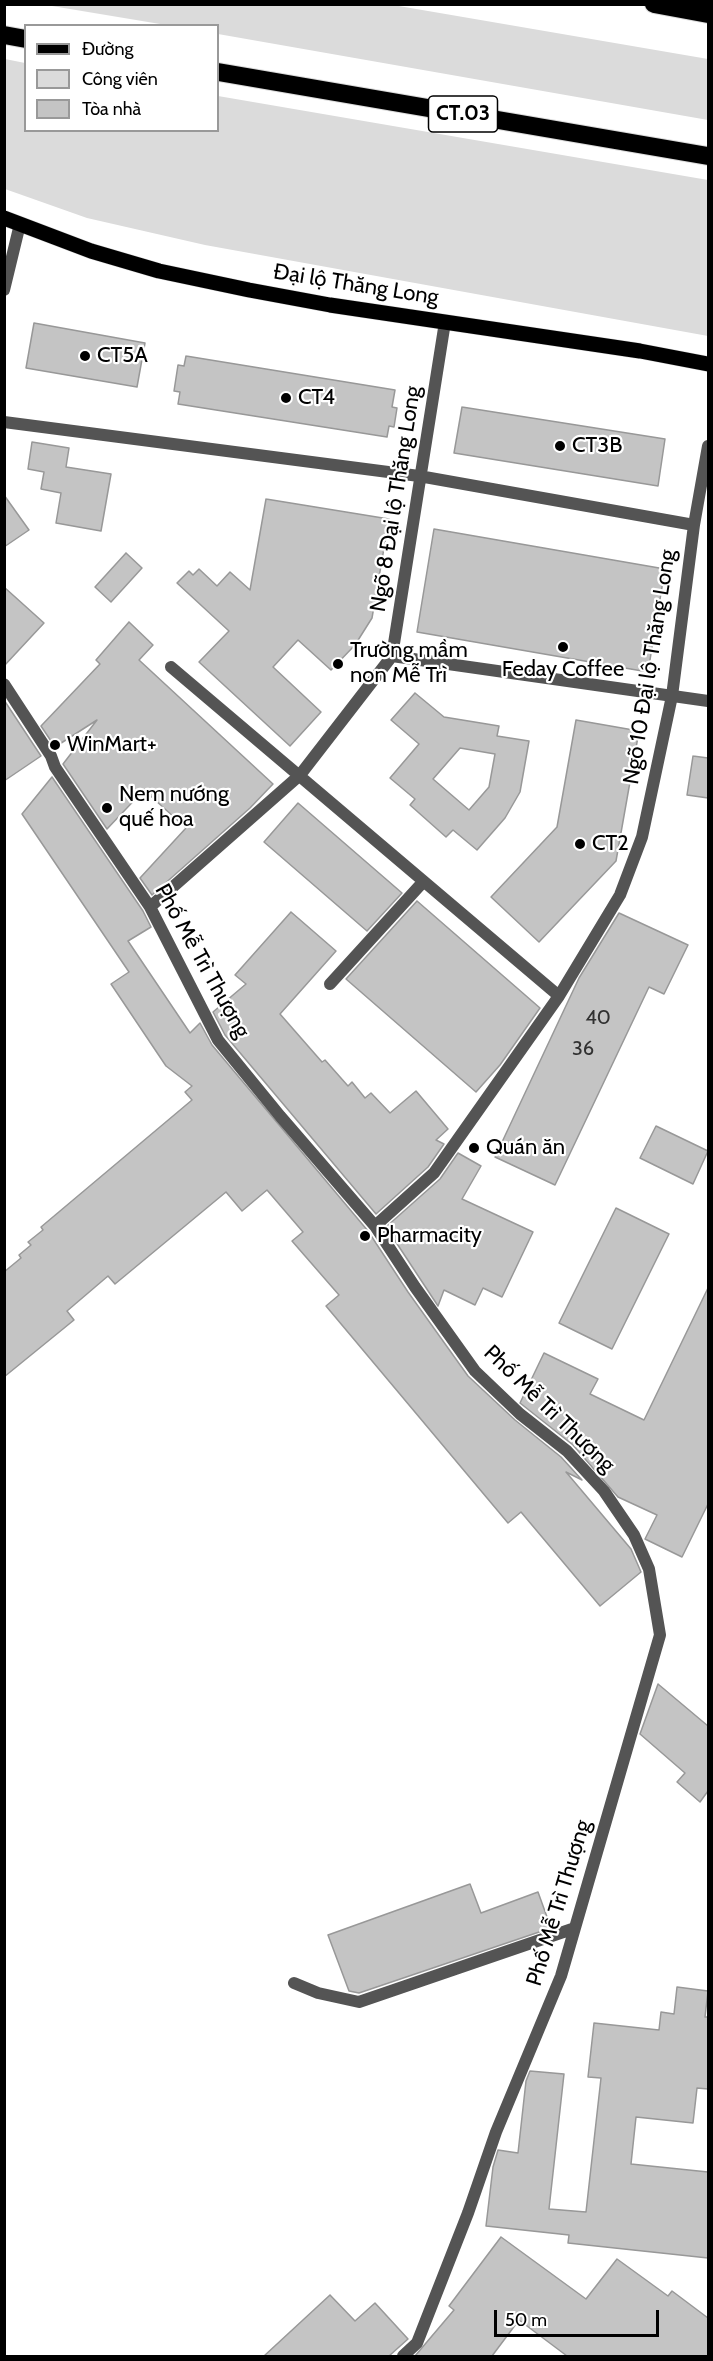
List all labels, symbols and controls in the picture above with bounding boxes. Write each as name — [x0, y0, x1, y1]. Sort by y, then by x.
legend — [24, 24, 219, 132]
text: Đường — [82, 38, 133, 60]
text: Công viên — [82, 68, 158, 90]
road number: CT.03 — [428, 96, 498, 132]
text: Tòa nhà — [82, 98, 141, 120]
street label: Đại lộ Thăng Long — [272, 259, 440, 311]
place label: CT5A — [97, 343, 148, 369]
marker: CT5A — [78, 349, 92, 363]
street label: Ngõ 8 Đại lộ Thăng Long — [365, 384, 427, 614]
place label: CT4 — [298, 385, 335, 411]
marker: CT4 — [279, 391, 293, 405]
place label: CT3B — [572, 433, 622, 459]
marker: CT3B — [553, 439, 567, 453]
street label: Ngõ 10 Đại lộ Thăng Long — [618, 548, 682, 786]
place label: Trường mầm non Mễ Trì — [350, 638, 468, 690]
marker: Feday Coffee — [556, 640, 570, 654]
marker: Trường mầm non Mễ Trì — [331, 657, 345, 671]
place label: Feday Coffee — [502, 657, 624, 683]
place label: WinMart+ — [67, 732, 157, 758]
marker: WinMart+ — [48, 738, 62, 752]
place label: Nem nướng quế hoa — [119, 782, 229, 834]
marker: Nem nướng quế hoa — [100, 801, 114, 815]
place label: CT2 — [592, 831, 629, 857]
marker: CT2 — [573, 837, 587, 851]
street label: Phố Mễ Trì Thượng — [149, 879, 255, 1043]
house number: 40 — [585, 1006, 611, 1030]
house number: 36 — [572, 1037, 594, 1061]
place label: Quán ăn — [486, 1135, 565, 1161]
marker: Quán ăn — [467, 1141, 481, 1155]
place label: Pharmacity — [377, 1223, 482, 1249]
marker: Pharmacity — [358, 1229, 372, 1243]
street label: Phố Mễ Trì Thượng — [478, 1340, 620, 1478]
street label: Phố Mễ Trì Thượng — [521, 1817, 597, 1989]
scale bar — [497, 2298, 662, 2336]
text: 50 m — [505, 2309, 547, 2331]

